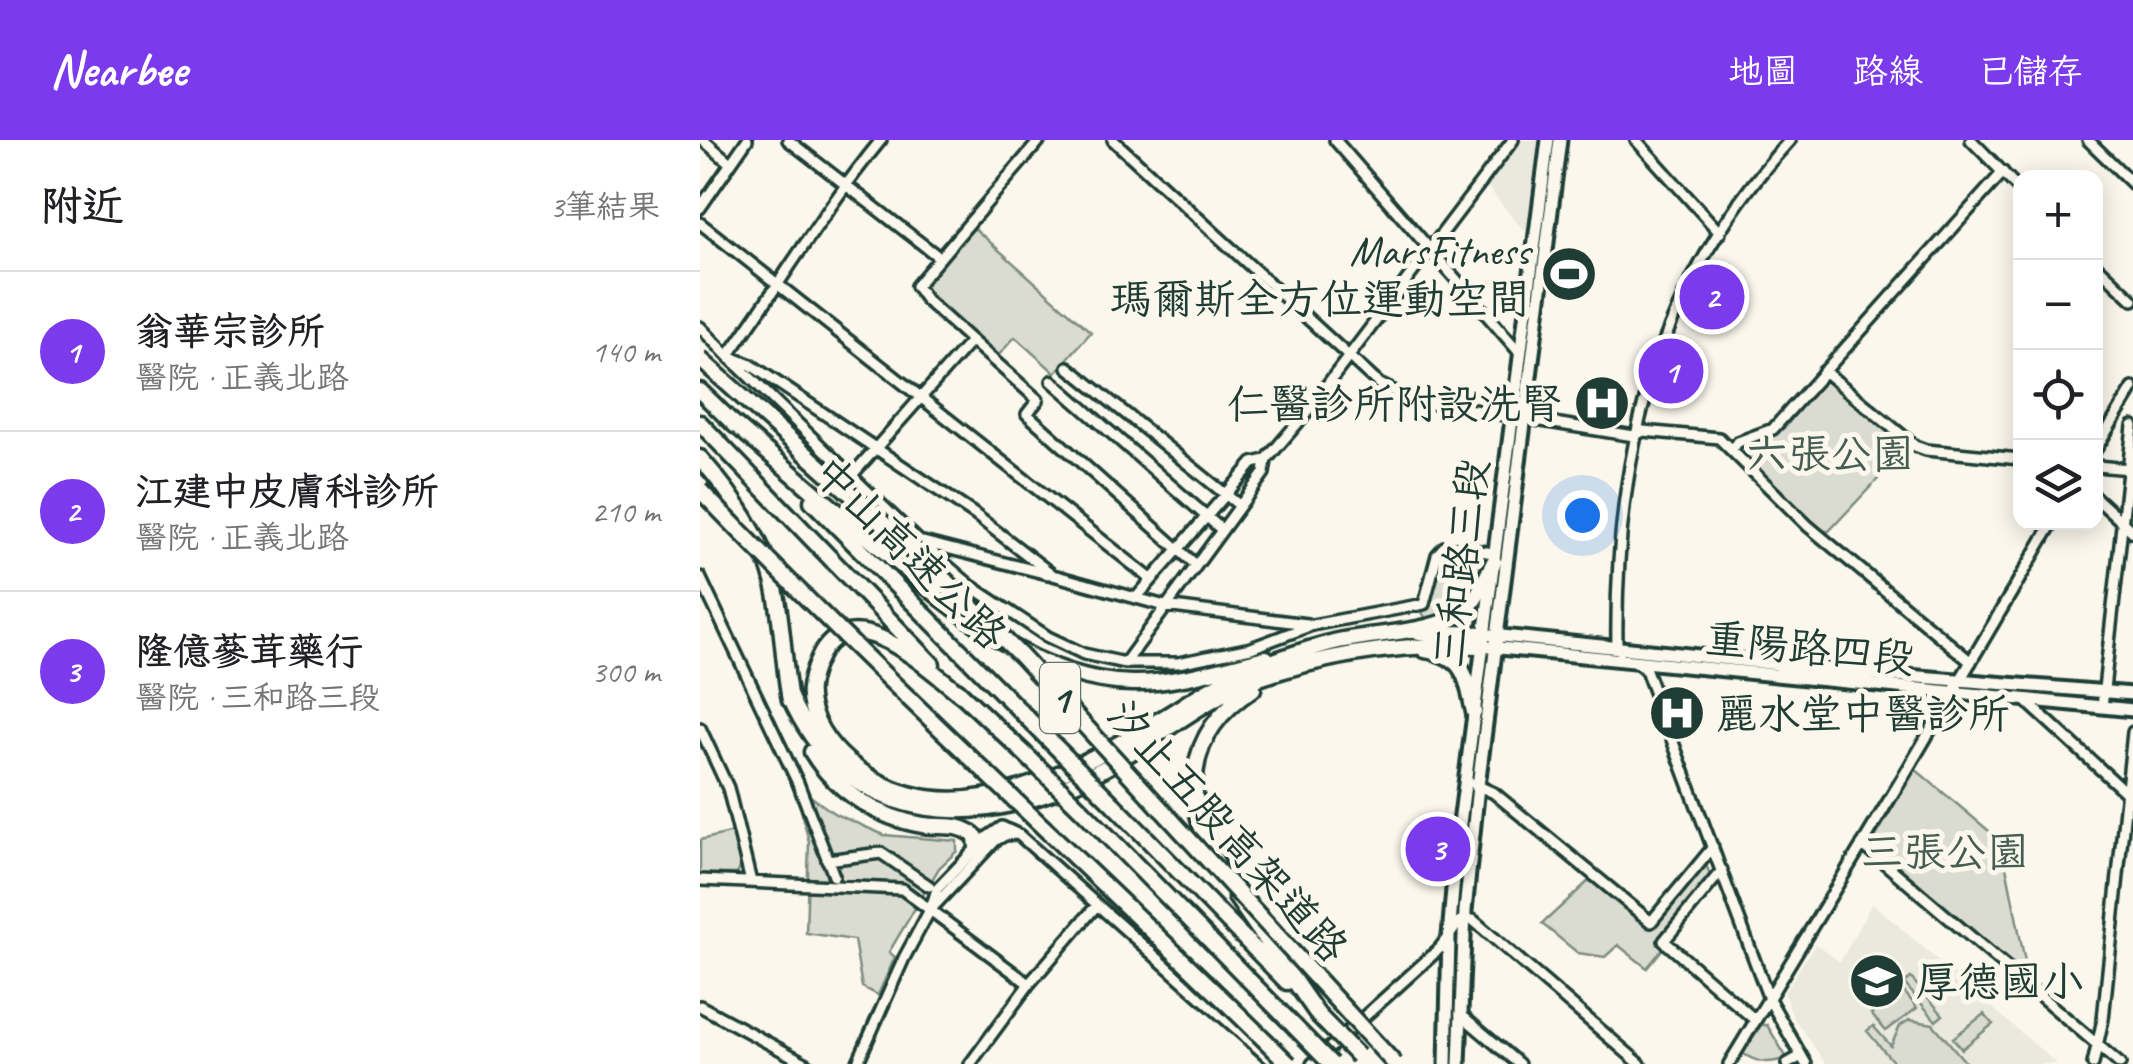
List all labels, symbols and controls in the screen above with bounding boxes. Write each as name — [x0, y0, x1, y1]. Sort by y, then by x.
text: Nearbee — [50, 40, 187, 100]
text: 地圖 — [1728, 49, 1798, 94]
text: 路線 — [1853, 49, 1923, 94]
text: 已儲存 — [1978, 49, 2083, 94]
map controls — [2013, 170, 2103, 530]
button: + — [2013, 170, 2103, 260]
text: 附近 — [40, 180, 124, 233]
text: 3筆結果 — [550, 186, 660, 227]
place label: MarsFitness 瑪爾斯全方位運動空間 — [1110, 225, 1534, 326]
sports icon: MarsFitness 瑪爾斯全方位運動空間 — [1539, 244, 1599, 304]
pin: 2 — [1680, 260, 1744, 334]
button: − — [2013, 260, 2103, 350]
text: 翁華宗診所 — [135, 308, 325, 355]
text: 1 — [65, 331, 80, 372]
text: 140 m — [591, 331, 660, 372]
pin: 1 — [1638, 334, 1704, 408]
button: locate — [2013, 350, 2103, 440]
text: 醫院 · 正義北路 — [135, 357, 348, 398]
hospital icon: 仁醫診所附設洗腎 — [1572, 373, 1632, 433]
place label: 仁醫診所附設洗腎 — [1227, 378, 1563, 431]
park label: 六張公園 — [1746, 428, 1914, 481]
button: layers — [2013, 440, 2103, 530]
street label: 中山高速公路 — [802, 445, 1018, 661]
street label: 三和路三段 — [1422, 456, 1501, 671]
text: 江建中皮膚科診所 — [135, 468, 439, 515]
your location — [1557, 490, 1608, 541]
text: 2 — [65, 491, 80, 532]
text: 210 m — [591, 491, 660, 532]
text: 醫院 · 正義北路 — [135, 517, 348, 558]
street label: 重陽路四段 — [1703, 611, 1917, 686]
text: 隆億蔘茸藥行 — [135, 628, 363, 675]
text: 3 — [65, 651, 80, 692]
text: 300 m — [591, 651, 660, 692]
road number: 1 — [1040, 663, 1080, 733]
text: 醫院 · 三和路三段 — [135, 677, 380, 718]
hospital icon: 麗水堂中醫診所 — [1647, 683, 1707, 743]
street label: 汐止五股高架道路 — [1095, 688, 1359, 974]
place label: 麗水堂中醫診所 — [1716, 688, 2010, 741]
pin: 3 — [1406, 812, 1470, 886]
park label: 三張公園 — [1861, 826, 2029, 879]
school or university icon: 厚德國小 — [1847, 951, 1907, 1011]
place label: 厚德國小 — [1916, 956, 2084, 1009]

